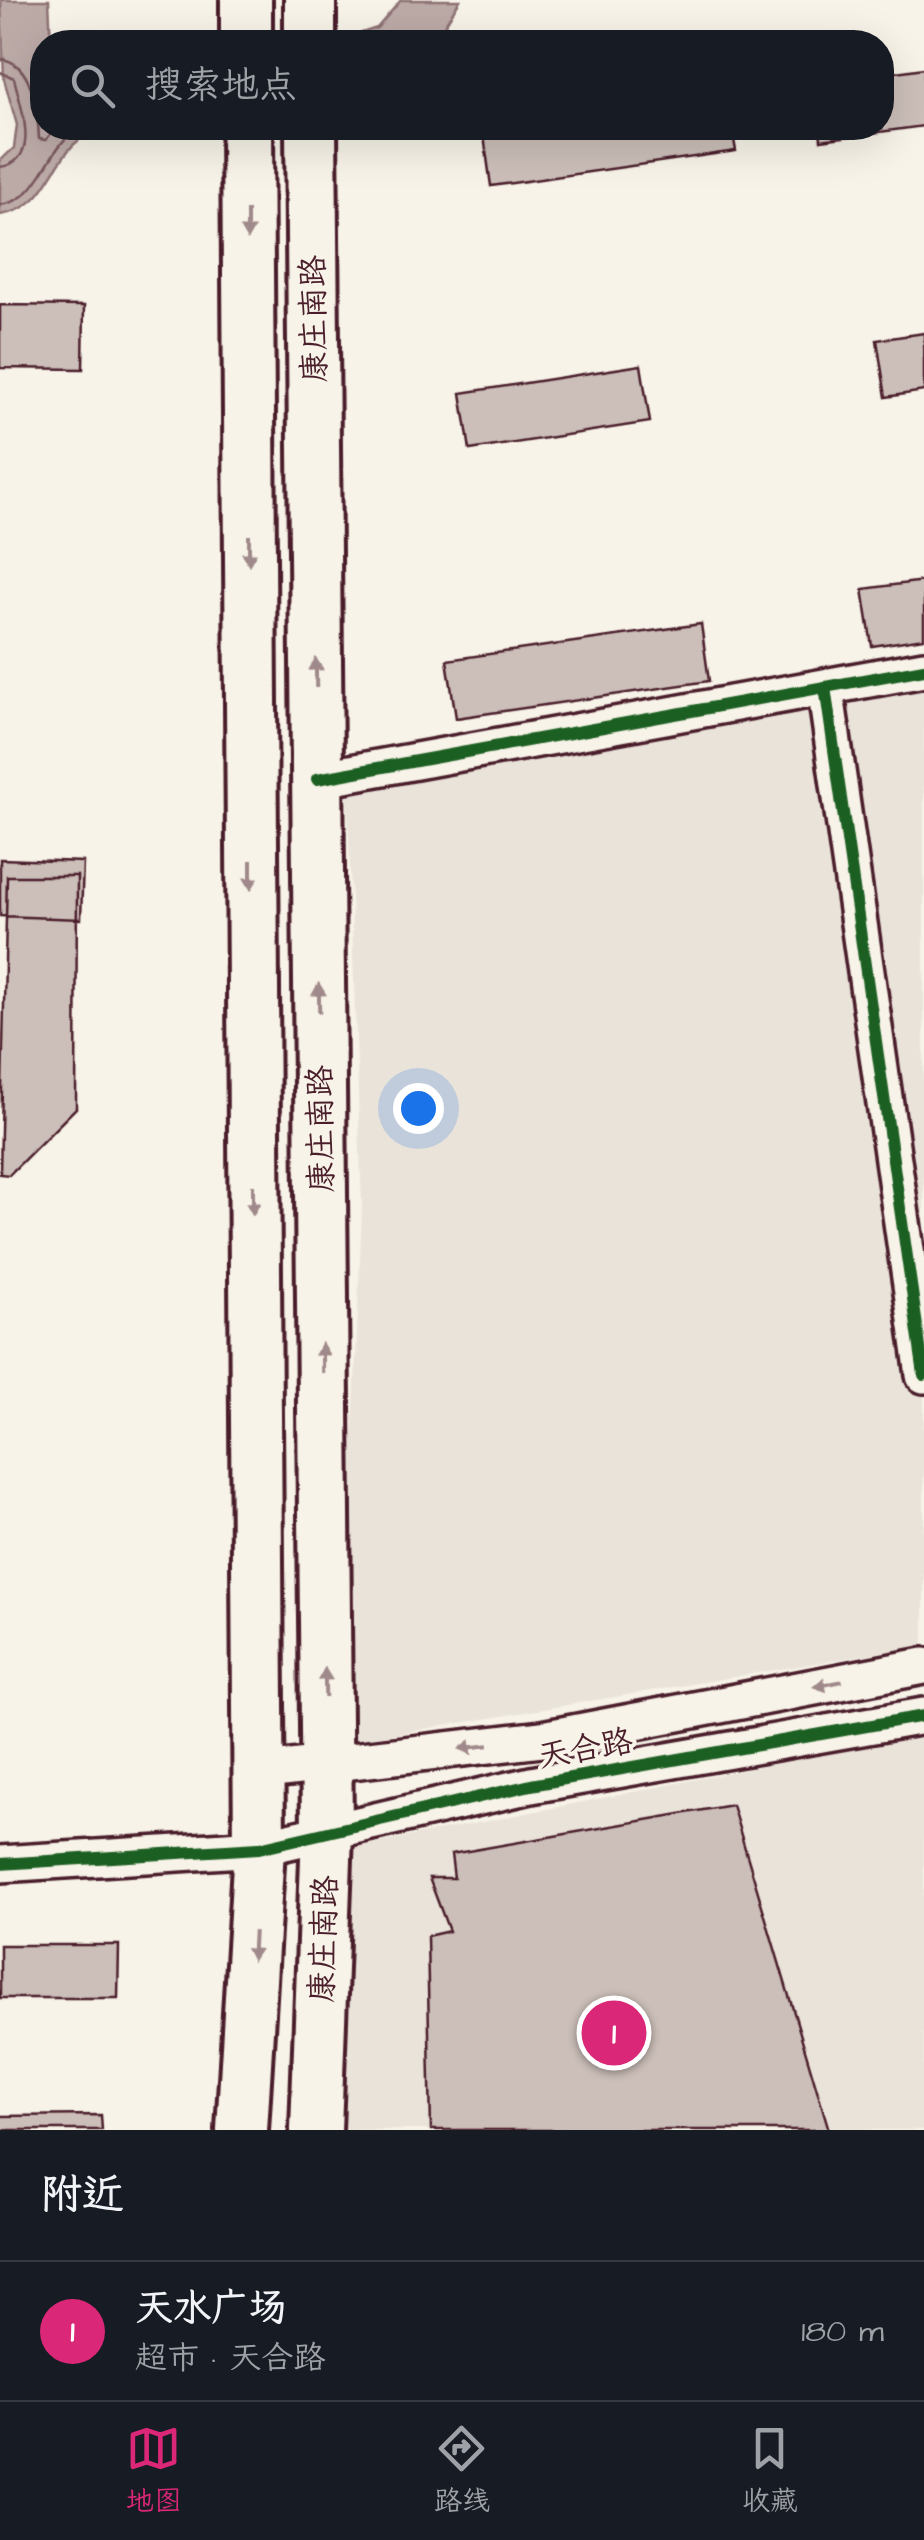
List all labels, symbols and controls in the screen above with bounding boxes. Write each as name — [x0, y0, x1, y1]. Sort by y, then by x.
search box — [30, 30, 894, 140]
icon: search — [65, 58, 120, 113]
text: 搜索地点 — [145, 60, 297, 112]
one-way arrow — [239, 209, 255, 241]
street label: 康庄南路 — [291, 255, 338, 383]
one-way arrow — [241, 534, 257, 566]
one-way arrow — [308, 656, 324, 688]
one-way arrow — [243, 859, 259, 891]
one-way arrow — [311, 981, 327, 1013]
street label: 康庄南路 — [298, 1065, 345, 1193]
your location — [393, 1083, 444, 1134]
one-way arrow — [245, 1184, 261, 1216]
one-way arrow — [314, 1341, 330, 1373]
one-way arrow — [317, 1666, 333, 1698]
one-way arrow — [812, 1677, 843, 1693]
street label: 天合路 — [534, 1719, 636, 1780]
one-way arrow — [457, 1739, 489, 1755]
street label: 康庄南路 — [300, 1874, 349, 2004]
one-way arrow — [245, 1930, 261, 1962]
pin: 1 — [582, 1996, 646, 2070]
text: 附近 — [40, 2167, 124, 2225]
text: 天水广场 — [135, 2283, 287, 2335]
text: 1 — [70, 2309, 75, 2354]
text: 180 m — [801, 2309, 884, 2354]
text: 超市 · 天合路 — [135, 2336, 325, 2381]
tab: 地图 — [126, 2421, 182, 2521]
tab: 路线 — [434, 2421, 490, 2521]
tab: 收藏 — [742, 2421, 798, 2521]

